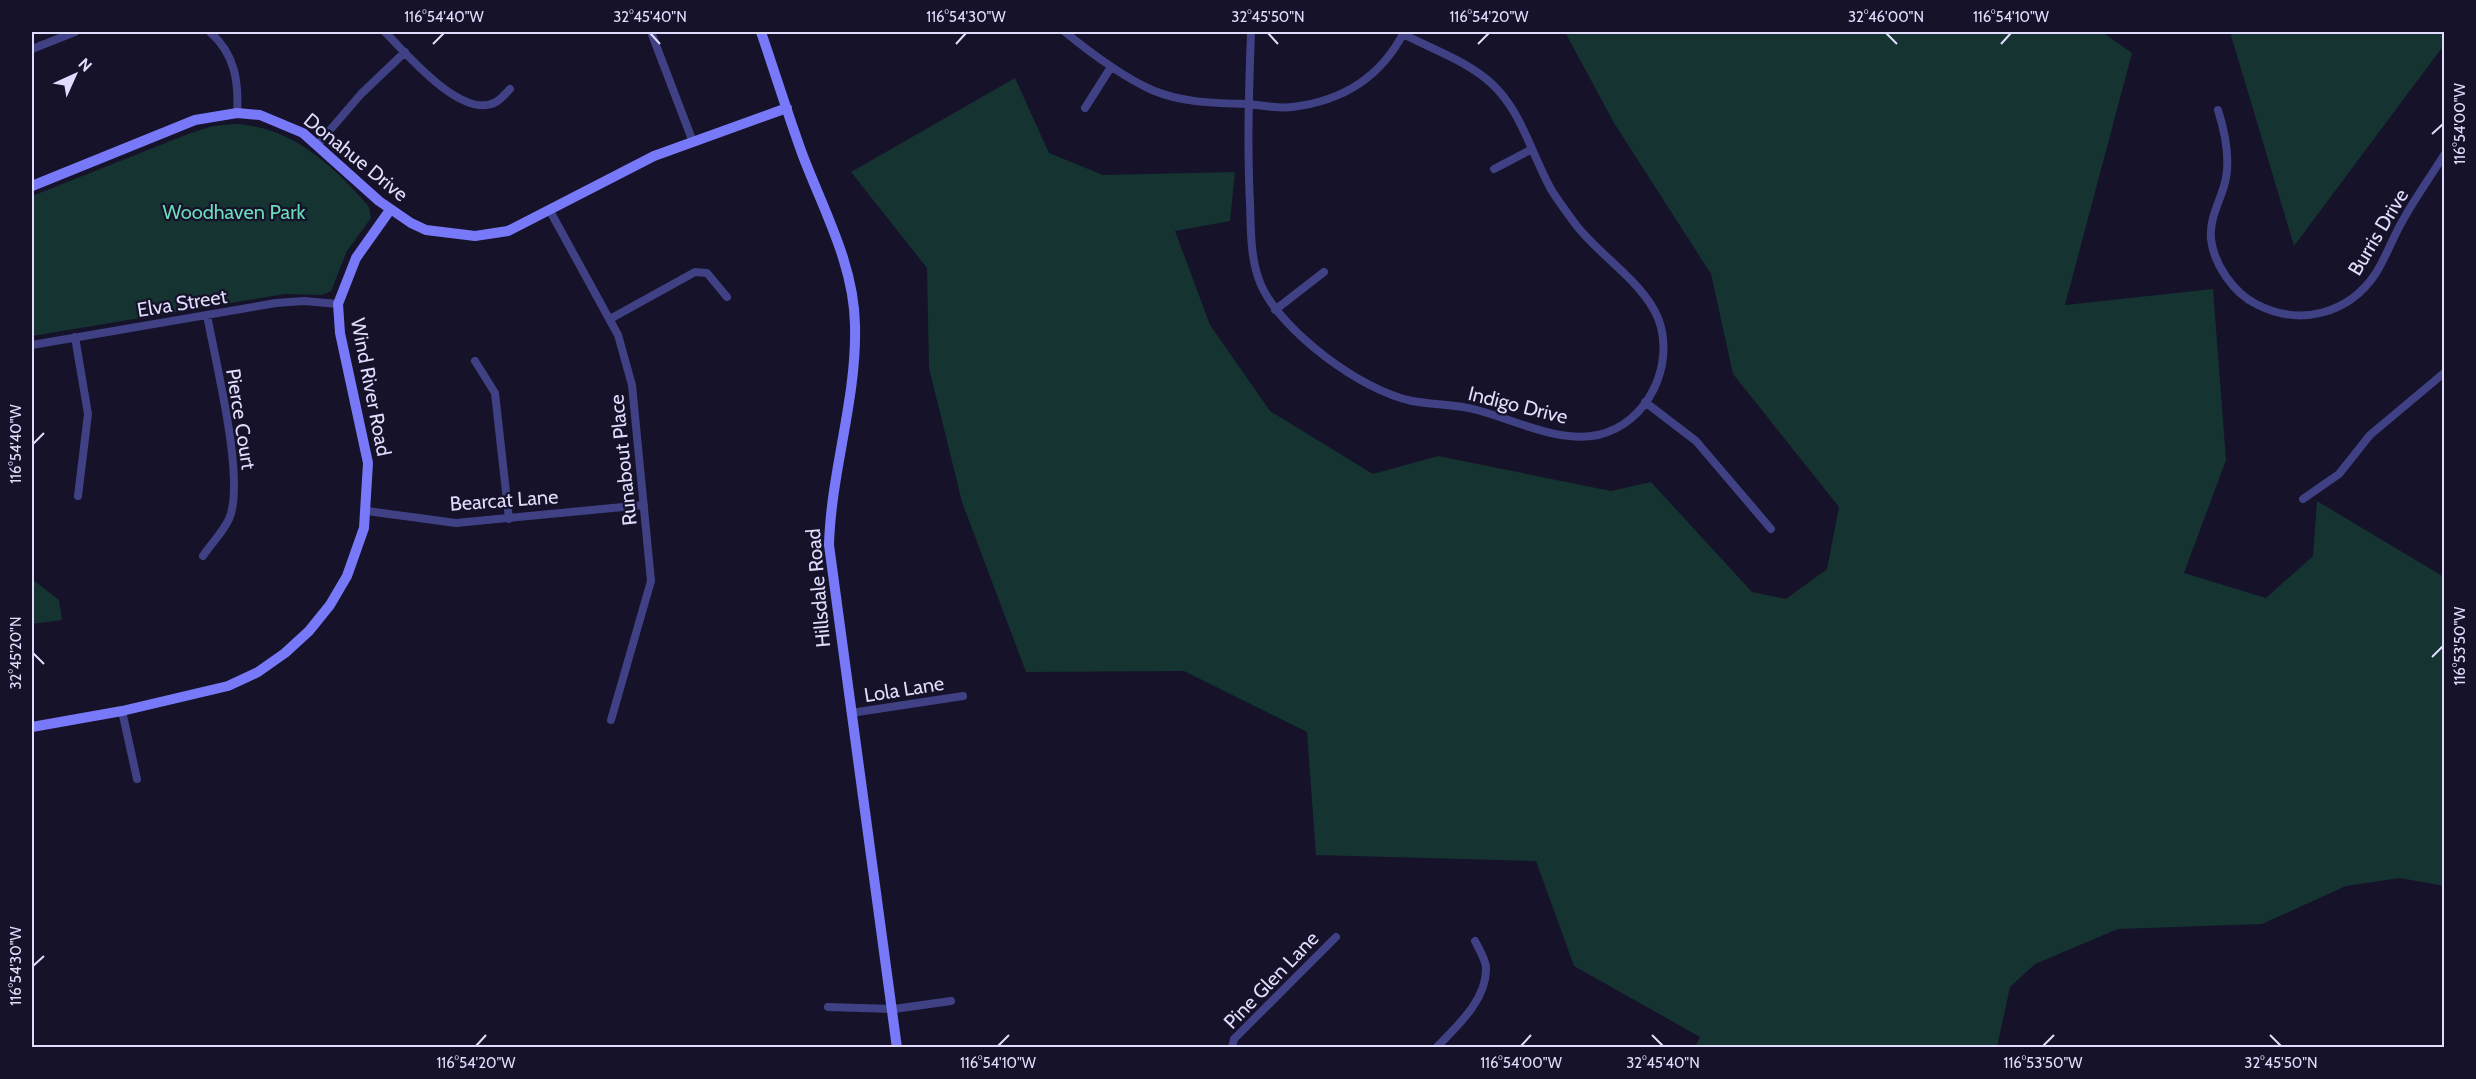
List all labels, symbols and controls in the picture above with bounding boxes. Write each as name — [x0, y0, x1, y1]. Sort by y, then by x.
text: 116°54'40"W — [404, 8, 485, 26]
text: 32°45'40"N — [613, 8, 687, 26]
text: 116°54'30"W — [926, 8, 1006, 26]
text: 32°45'50"N — [1231, 8, 1305, 26]
text: 116°54'20"W — [1449, 8, 1529, 26]
text: 32°46'00"N — [1848, 8, 1924, 26]
text: 116°54'10"W — [1973, 8, 2050, 26]
north arrow — [45, 45, 105, 105]
text: N — [75, 54, 96, 75]
text: 116°54'00"W — [2451, 82, 2469, 165]
street label: Donahue Drive — [299, 108, 413, 206]
street label: Burris Drive — [2343, 184, 2413, 280]
park label: Woodhaven Park — [163, 200, 306, 224]
street label: Elva Street — [135, 284, 229, 322]
street label: Wind River Road — [346, 316, 396, 458]
street label: Pierce Court — [221, 367, 261, 472]
street label: Indigo Drive — [1466, 381, 1570, 429]
street label: Runabout Place — [604, 393, 642, 527]
text: 116°54'40"W — [7, 403, 25, 484]
street label: Bearcat Lane — [449, 484, 559, 516]
street label: Hillsdale Road — [801, 528, 835, 648]
text: 116°53'50"W — [2451, 606, 2469, 685]
text: 32°45'20"N — [7, 616, 25, 690]
street label: Lola Lane — [862, 671, 946, 707]
text: 116°54'30"W — [7, 926, 25, 1006]
street label: Pine Glen Lane — [1218, 926, 1324, 1034]
text: 116°54'20"W — [436, 1054, 516, 1072]
text: 116°54'10"W — [960, 1054, 1037, 1072]
text: 116°54'00"W — [1480, 1054, 1563, 1072]
text: 32°45'40"N — [1626, 1054, 1700, 1072]
text: 116°53'50"W — [2004, 1054, 2083, 1072]
text: 32°45'50"N — [2244, 1054, 2318, 1072]

